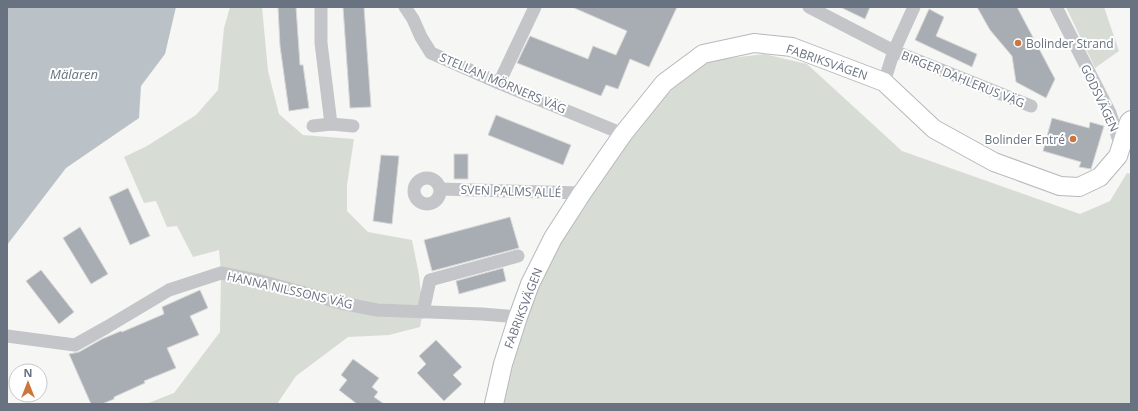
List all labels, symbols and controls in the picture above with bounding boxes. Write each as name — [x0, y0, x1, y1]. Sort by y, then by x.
place label: Bolinder Strand — [1026, 35, 1114, 52]
marker: Bolinder Strand — [1013, 38, 1023, 48]
street label: FABRIKSVÄGEN — [784, 40, 870, 84]
street label: BIRGER DAHLERUS VÄG — [899, 46, 1027, 112]
street label: STELLAN MÖRNERS VÄG — [437, 49, 569, 117]
street label: GODSVÄGEN — [1077, 62, 1123, 134]
water label: Mälaren — [50, 65, 98, 83]
place label: Bolinder Entré — [985, 131, 1065, 148]
marker: Bolinder Entré — [1068, 134, 1078, 144]
street label: SVEN PALMS ALLÉ — [460, 181, 562, 201]
street label: FABRIKSVÄGEN — [500, 265, 546, 351]
street label: HANNA NILSSONS VÄG — [225, 267, 355, 313]
north arrow — [8, 363, 48, 403]
text: N — [24, 365, 32, 380]

